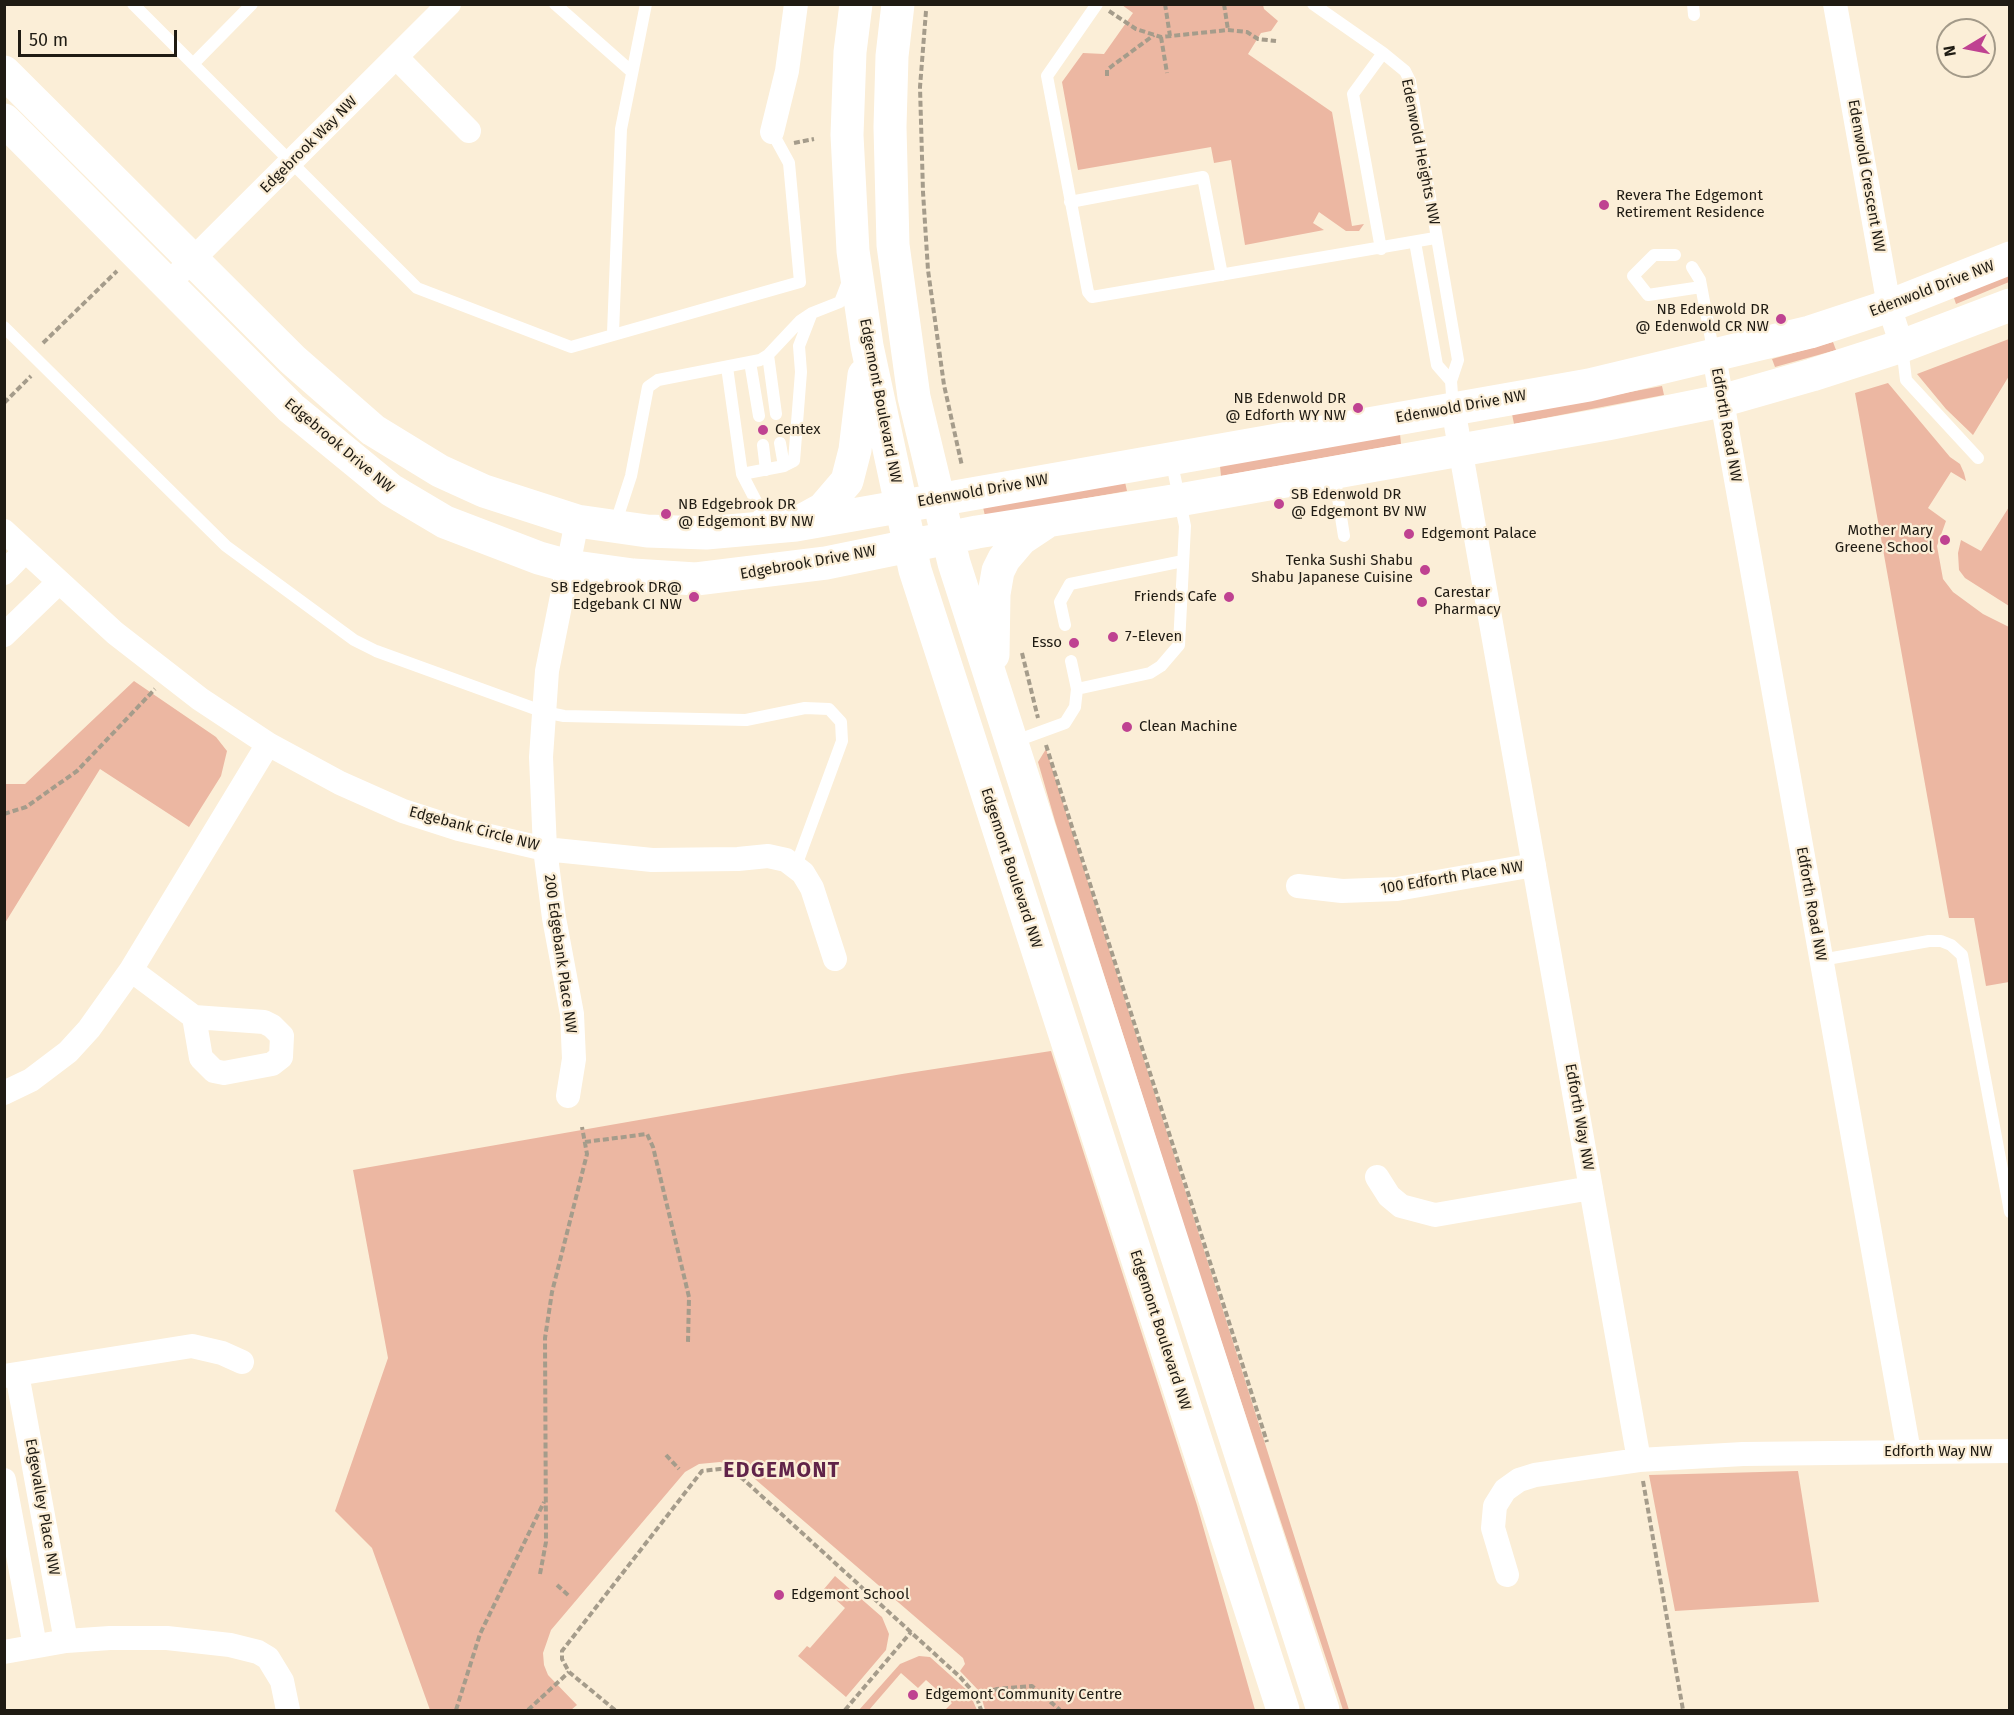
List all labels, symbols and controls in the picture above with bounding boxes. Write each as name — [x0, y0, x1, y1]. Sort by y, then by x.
scale bar — [21, 18, 180, 56]
north arrow — [1936, 18, 1996, 78]
text: 50 m — [29, 29, 68, 51]
text: N — [1939, 44, 1960, 58]
street label: Edenwold Heights NW — [1397, 77, 1443, 227]
street label: Edgebrook Way NW — [257, 93, 361, 197]
street label: Edenwold Crescent NW — [1844, 98, 1888, 254]
place label: Revera The Edgemont Retirement Residence — [1616, 187, 1765, 222]
marker: Revera The Edgemont Retirement Residence — [1597, 198, 1611, 212]
street label: Edenwold Drive NW — [1867, 257, 1997, 321]
place label: NB Edenwold DR @ Edenwold CR NW — [1635, 301, 1769, 336]
marker: NB Edenwold DR @ Edenwold CR NW — [1774, 312, 1788, 326]
street label: Edgemont Boulevard NW — [855, 317, 905, 485]
street label: Edforth Road NW — [1707, 367, 1745, 483]
street label: Edenwold Drive NW — [1394, 387, 1528, 427]
place label: NB Edenwold DR @ Edforth WY NW — [1225, 390, 1346, 425]
street label: Edgebrook Drive NW — [280, 395, 398, 497]
marker: NB Edenwold DR @ Edforth WY NW — [1351, 401, 1365, 415]
place label: Centex — [775, 421, 821, 439]
marker: Centex — [756, 423, 770, 437]
street label: Edenwold Drive NW — [916, 471, 1050, 511]
place label: SB Edenwold DR @ Edgemont BV NW — [1291, 486, 1426, 521]
place label: NB Edgebrook DR @ Edgemont BV NW — [678, 496, 813, 531]
marker: SB Edenwold DR @ Edgemont BV NW — [1272, 497, 1286, 511]
marker: NB Edgebrook DR @ Edgemont BV NW — [659, 507, 673, 521]
place label: Mother Mary Greene School — [1835, 522, 1933, 557]
place label: Edgemont Palace — [1421, 525, 1537, 543]
marker: Edgemont Palace — [1402, 527, 1416, 541]
marker: Mother Mary Greene School — [1938, 533, 1952, 547]
street label: Edgebrook Drive NW — [739, 542, 877, 584]
place label: Tenka Sushi Shabu Shabu Japanese Cuisine — [1251, 552, 1413, 587]
marker: Tenka Sushi Shabu Shabu Japanese Cuisine — [1418, 563, 1432, 577]
place label: SB Edgebrook DR@ Edgebank CI NW — [551, 579, 682, 614]
place label: Carestar Pharmacy — [1434, 584, 1501, 619]
place label: Friends Cafe — [1134, 588, 1217, 606]
marker: SB Edgebrook DR@ Edgebank CI NW — [687, 590, 701, 604]
marker: Friends Cafe — [1222, 590, 1236, 604]
marker: Carestar Pharmacy — [1415, 595, 1429, 609]
place label: 7-Eleven — [1125, 628, 1182, 646]
marker: 7-Eleven — [1106, 630, 1120, 644]
place label: Esso — [1031, 634, 1062, 652]
marker: Esso — [1067, 636, 1081, 650]
place label: Clean Machine — [1139, 718, 1238, 736]
marker: Clean Machine — [1120, 720, 1134, 734]
street label: Edgemont Boulevard NW — [977, 786, 1045, 950]
street label: Edgebank Circle NW — [407, 803, 541, 855]
street label: Edforth Road NW — [1792, 846, 1830, 962]
street label: 100 Edforth Place NW — [1379, 858, 1525, 898]
street label: 200 Edgebank Place NW — [540, 873, 580, 1035]
street label: Edforth Way NW — [1561, 1062, 1597, 1172]
street label: Edgemont Boulevard NW — [1126, 1248, 1194, 1412]
street label: Edgevalley Place NW — [21, 1437, 63, 1577]
street label: Edforth Way NW — [1884, 1443, 1992, 1461]
district label: EDGEMONT — [723, 1458, 841, 1484]
place label: Edgemont School — [791, 1586, 909, 1604]
marker: Edgemont School — [772, 1588, 786, 1602]
place label: Edgemont Community Centre — [925, 1686, 1122, 1704]
marker: Edgemont Community Centre — [906, 1688, 920, 1702]

